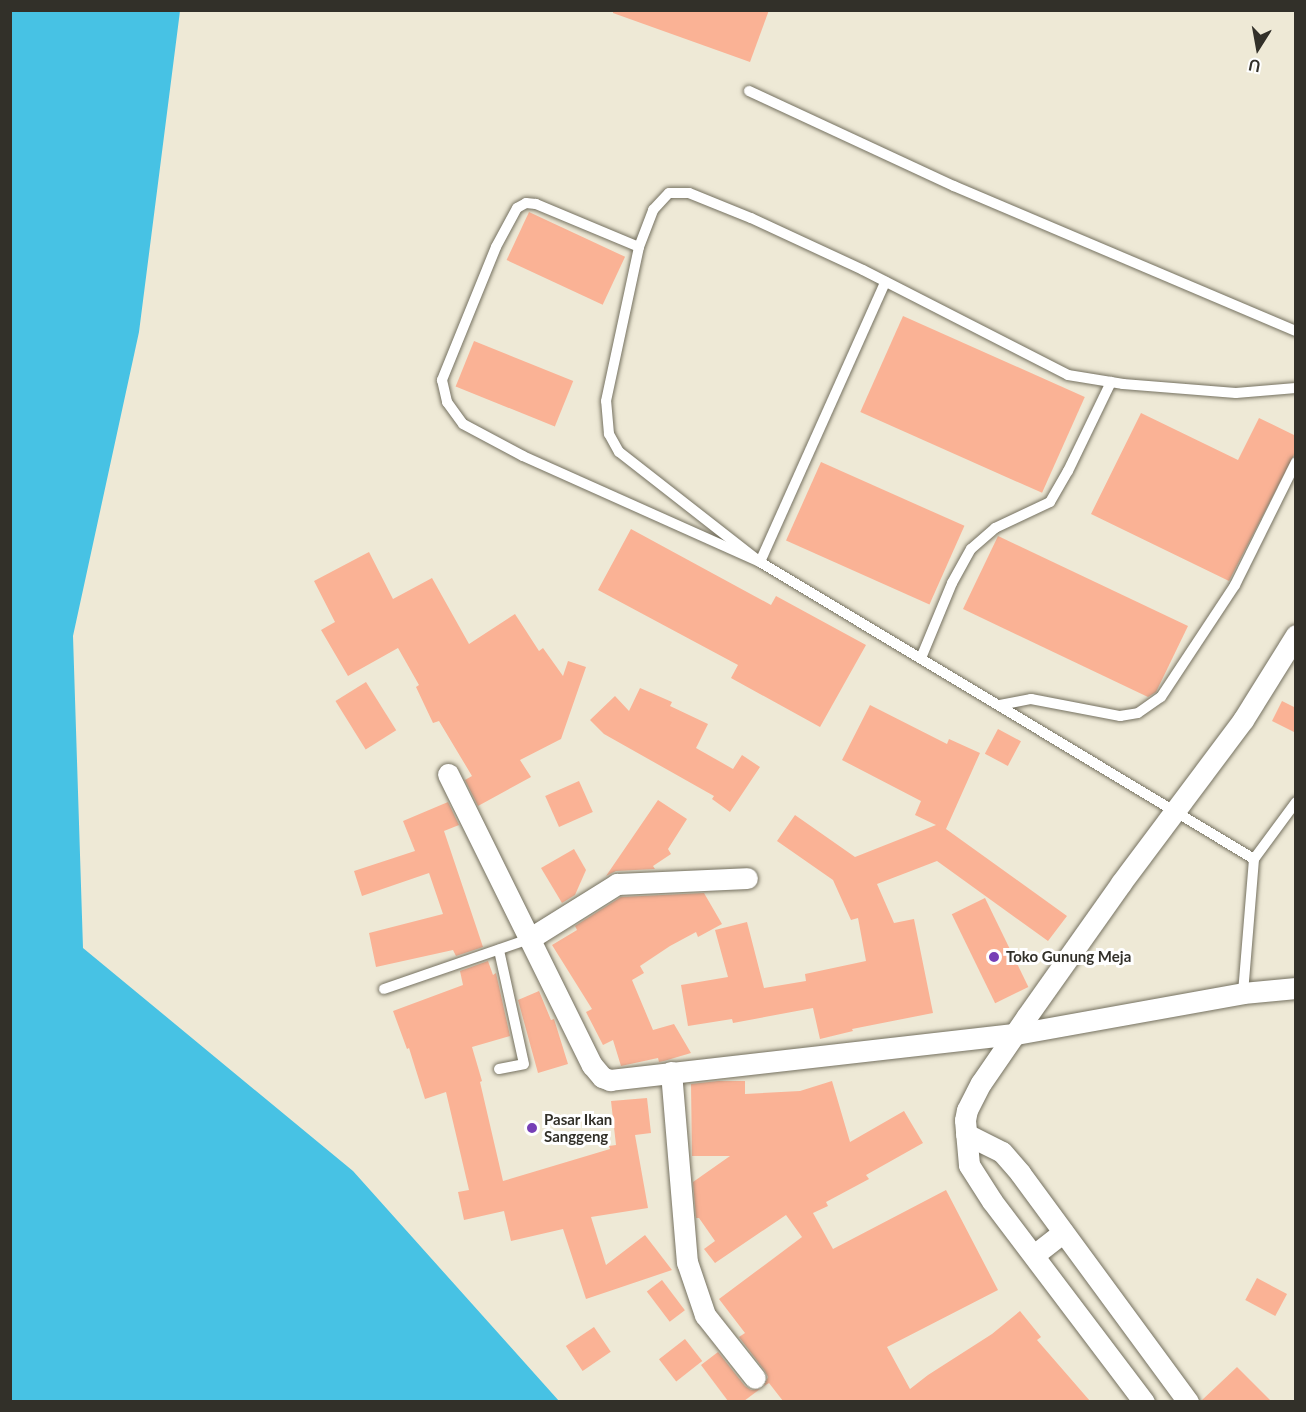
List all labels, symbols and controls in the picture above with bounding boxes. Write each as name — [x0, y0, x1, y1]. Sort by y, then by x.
north arrow — [1228, 18, 1288, 78]
text: U — [1247, 56, 1262, 77]
place label: Toko Gunung Meja — [1006, 948, 1131, 966]
marker: Toko Gunung Meja — [987, 950, 1001, 964]
place label: Pasar Ikan Sanggeng — [544, 1110, 613, 1145]
marker: Pasar Ikan Sanggeng — [525, 1121, 539, 1135]

